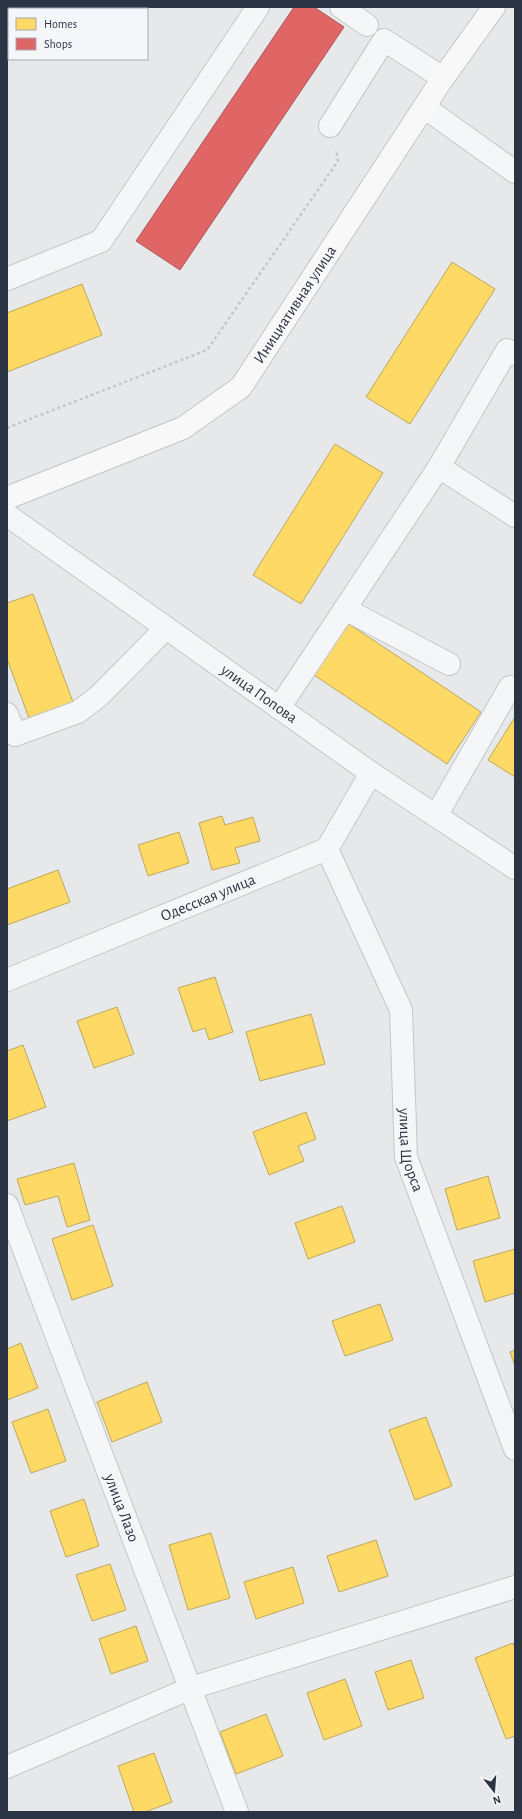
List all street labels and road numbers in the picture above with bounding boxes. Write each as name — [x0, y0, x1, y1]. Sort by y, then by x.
street label: Инициативная улица — [251, 243, 339, 366]
street label: улица Попова — [217, 661, 300, 726]
street label: Одесская улица — [158, 871, 258, 924]
street label: улица Щорса — [395, 1107, 426, 1194]
street label: улица Лазо — [100, 1471, 142, 1544]

